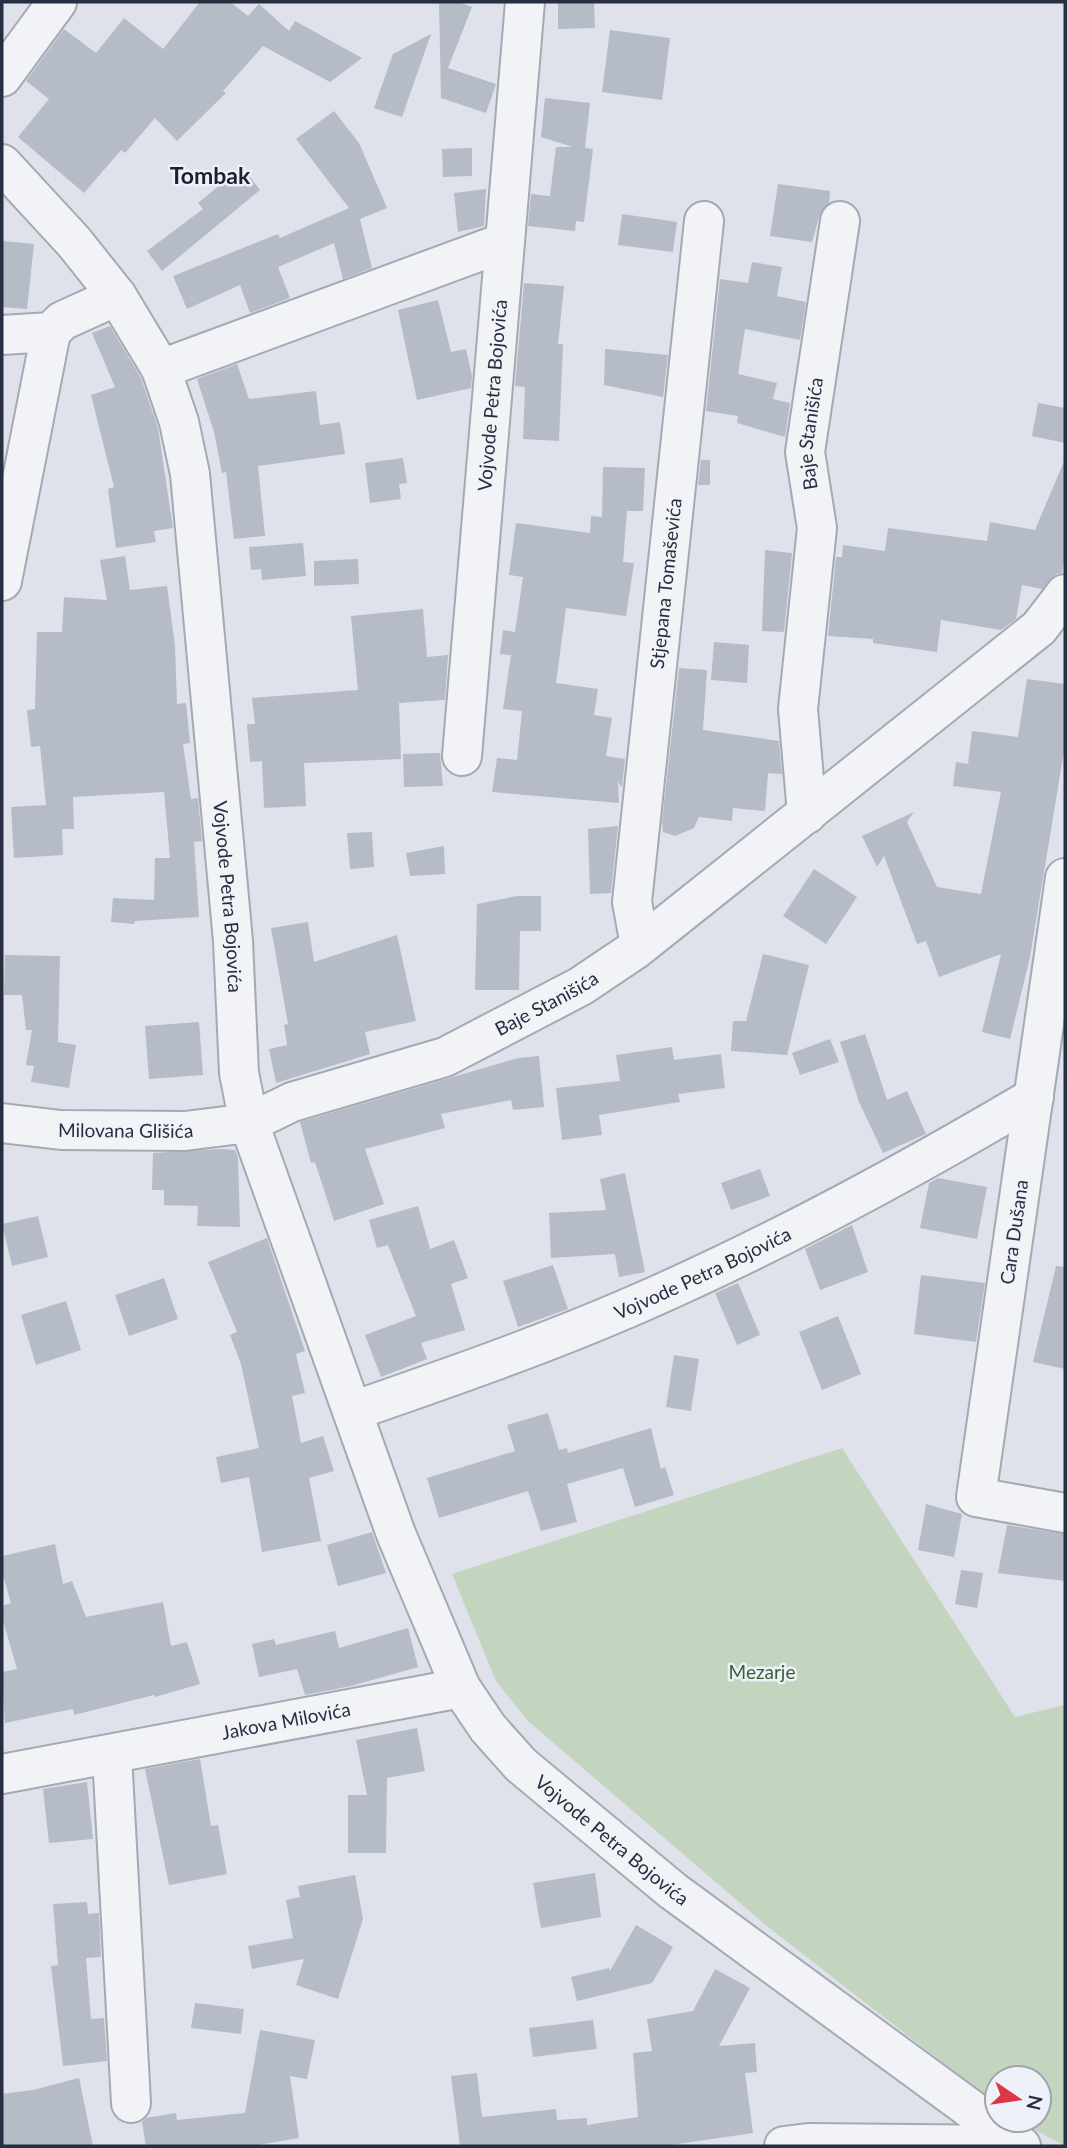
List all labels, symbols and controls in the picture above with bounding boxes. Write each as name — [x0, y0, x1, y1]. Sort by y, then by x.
district label: Tombak — [170, 161, 251, 189]
street label: Vojvode Petra Bojovića — [472, 298, 511, 492]
street label: Baje Stanišića — [793, 376, 827, 492]
street label: Stjepana Tomaševića — [645, 497, 686, 670]
street label: Vojvode Petra Bojovića — [209, 800, 247, 993]
street label: Baje Stanišića — [491, 966, 602, 1040]
street label: Milovana Glišića — [58, 1118, 195, 1142]
street label: Cara Dušana — [995, 1178, 1032, 1286]
street label: Vojvode Petra Bojovića — [611, 1221, 794, 1324]
park label: Mezarje — [729, 1660, 795, 1683]
street label: Jakova Milovića — [220, 1697, 352, 1744]
street label: Vojvode Petra Bojovića — [531, 1770, 694, 1910]
north arrow — [983, 2064, 1053, 2134]
text: N — [1022, 2093, 1048, 2113]

